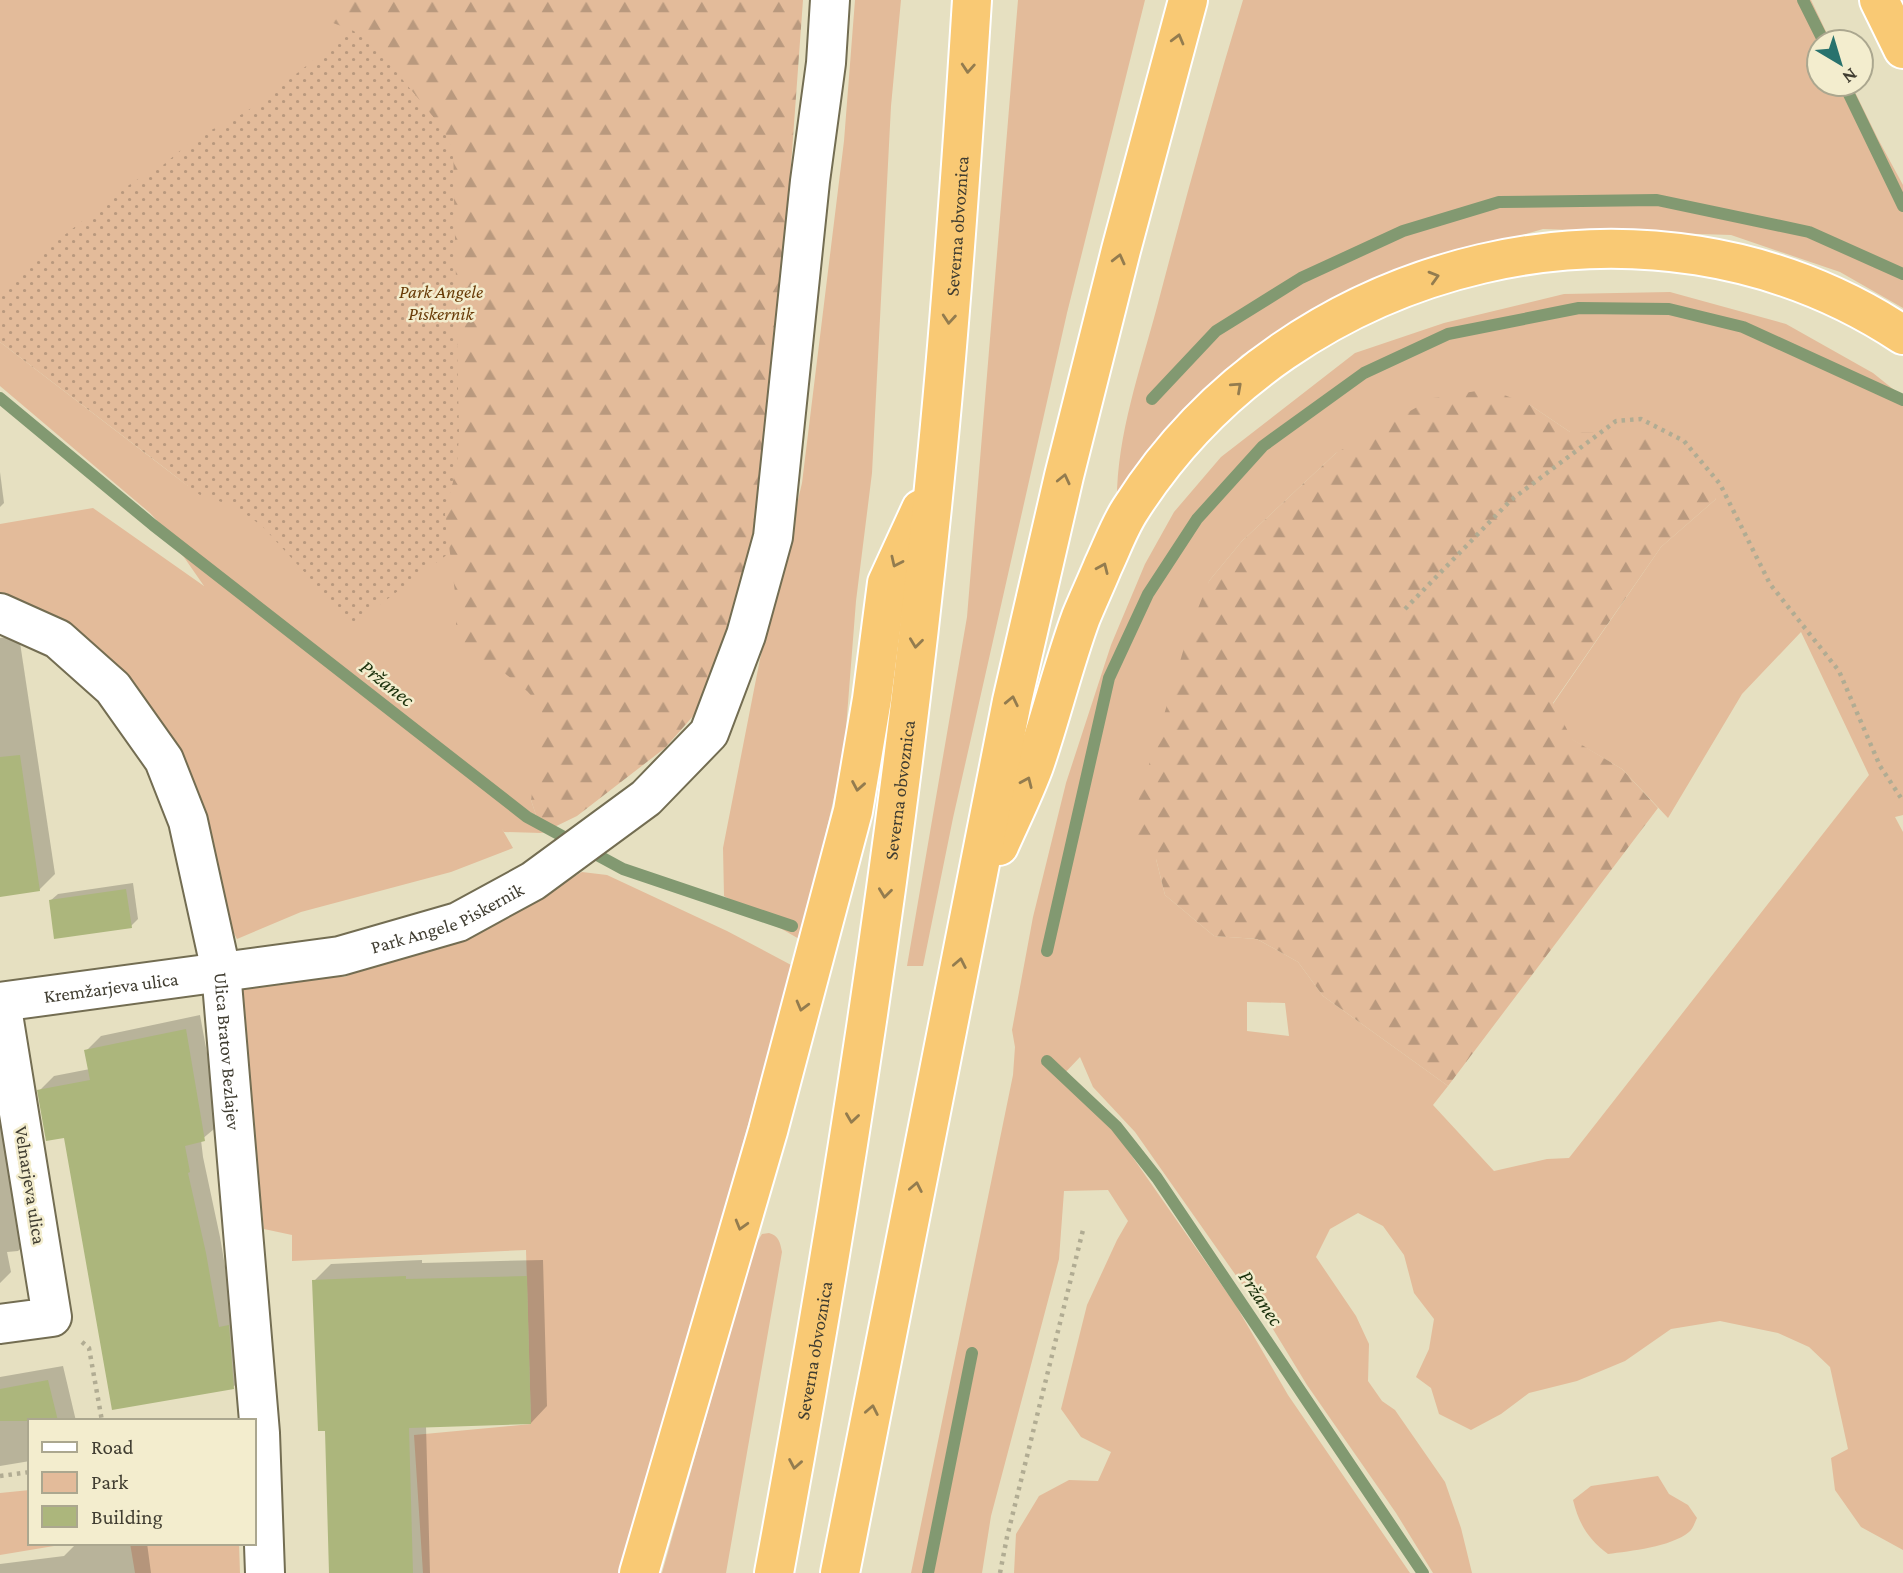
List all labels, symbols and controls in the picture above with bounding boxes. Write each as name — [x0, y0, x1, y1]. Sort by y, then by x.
north arrow — [1805, 28, 1875, 98]
one-way arrow — [1169, 33, 1184, 45]
one-way arrow — [961, 63, 976, 74]
text: N — [1839, 64, 1862, 88]
street label: Severna obvoznica — [941, 155, 973, 297]
one-way arrow — [1111, 253, 1125, 265]
one-way arrow — [1428, 271, 1440, 286]
park label: Park Angele Piskernik — [399, 281, 483, 324]
one-way arrow — [942, 314, 957, 325]
one-way arrow — [1229, 383, 1242, 395]
one-way arrow — [1055, 473, 1070, 485]
one-way arrow — [890, 555, 904, 567]
one-way arrow — [1094, 563, 1108, 575]
one-way arrow — [909, 638, 924, 649]
water label: Pržanec — [355, 655, 419, 712]
one-way arrow — [1004, 695, 1018, 707]
street label: Severna obvoznica — [880, 719, 919, 861]
one-way arrow — [1019, 777, 1033, 789]
one-way arrow — [851, 780, 866, 792]
street label: Park Angele Piskernik — [368, 878, 528, 958]
one-way arrow — [877, 887, 892, 899]
one-way arrow — [951, 957, 966, 969]
street label: Kremžarjeva ulica — [43, 968, 180, 1007]
street label: Ulica Bratov Bezlajev — [210, 971, 244, 1131]
one-way arrow — [796, 1000, 810, 1012]
one-way arrow — [845, 1112, 860, 1124]
street label: Velnarjeva ulica — [10, 1124, 50, 1246]
one-way arrow — [908, 1181, 923, 1193]
one-way arrow — [734, 1219, 749, 1231]
water label: Pržanec — [1234, 1266, 1289, 1331]
street label: Severna obvoznica — [792, 1279, 836, 1422]
one-way arrow — [864, 1404, 879, 1416]
legend — [28, 1419, 256, 1545]
text: Road — [91, 1435, 134, 1459]
one-way arrow — [788, 1458, 803, 1470]
text: Park — [91, 1470, 128, 1494]
text: Building — [91, 1505, 163, 1529]

